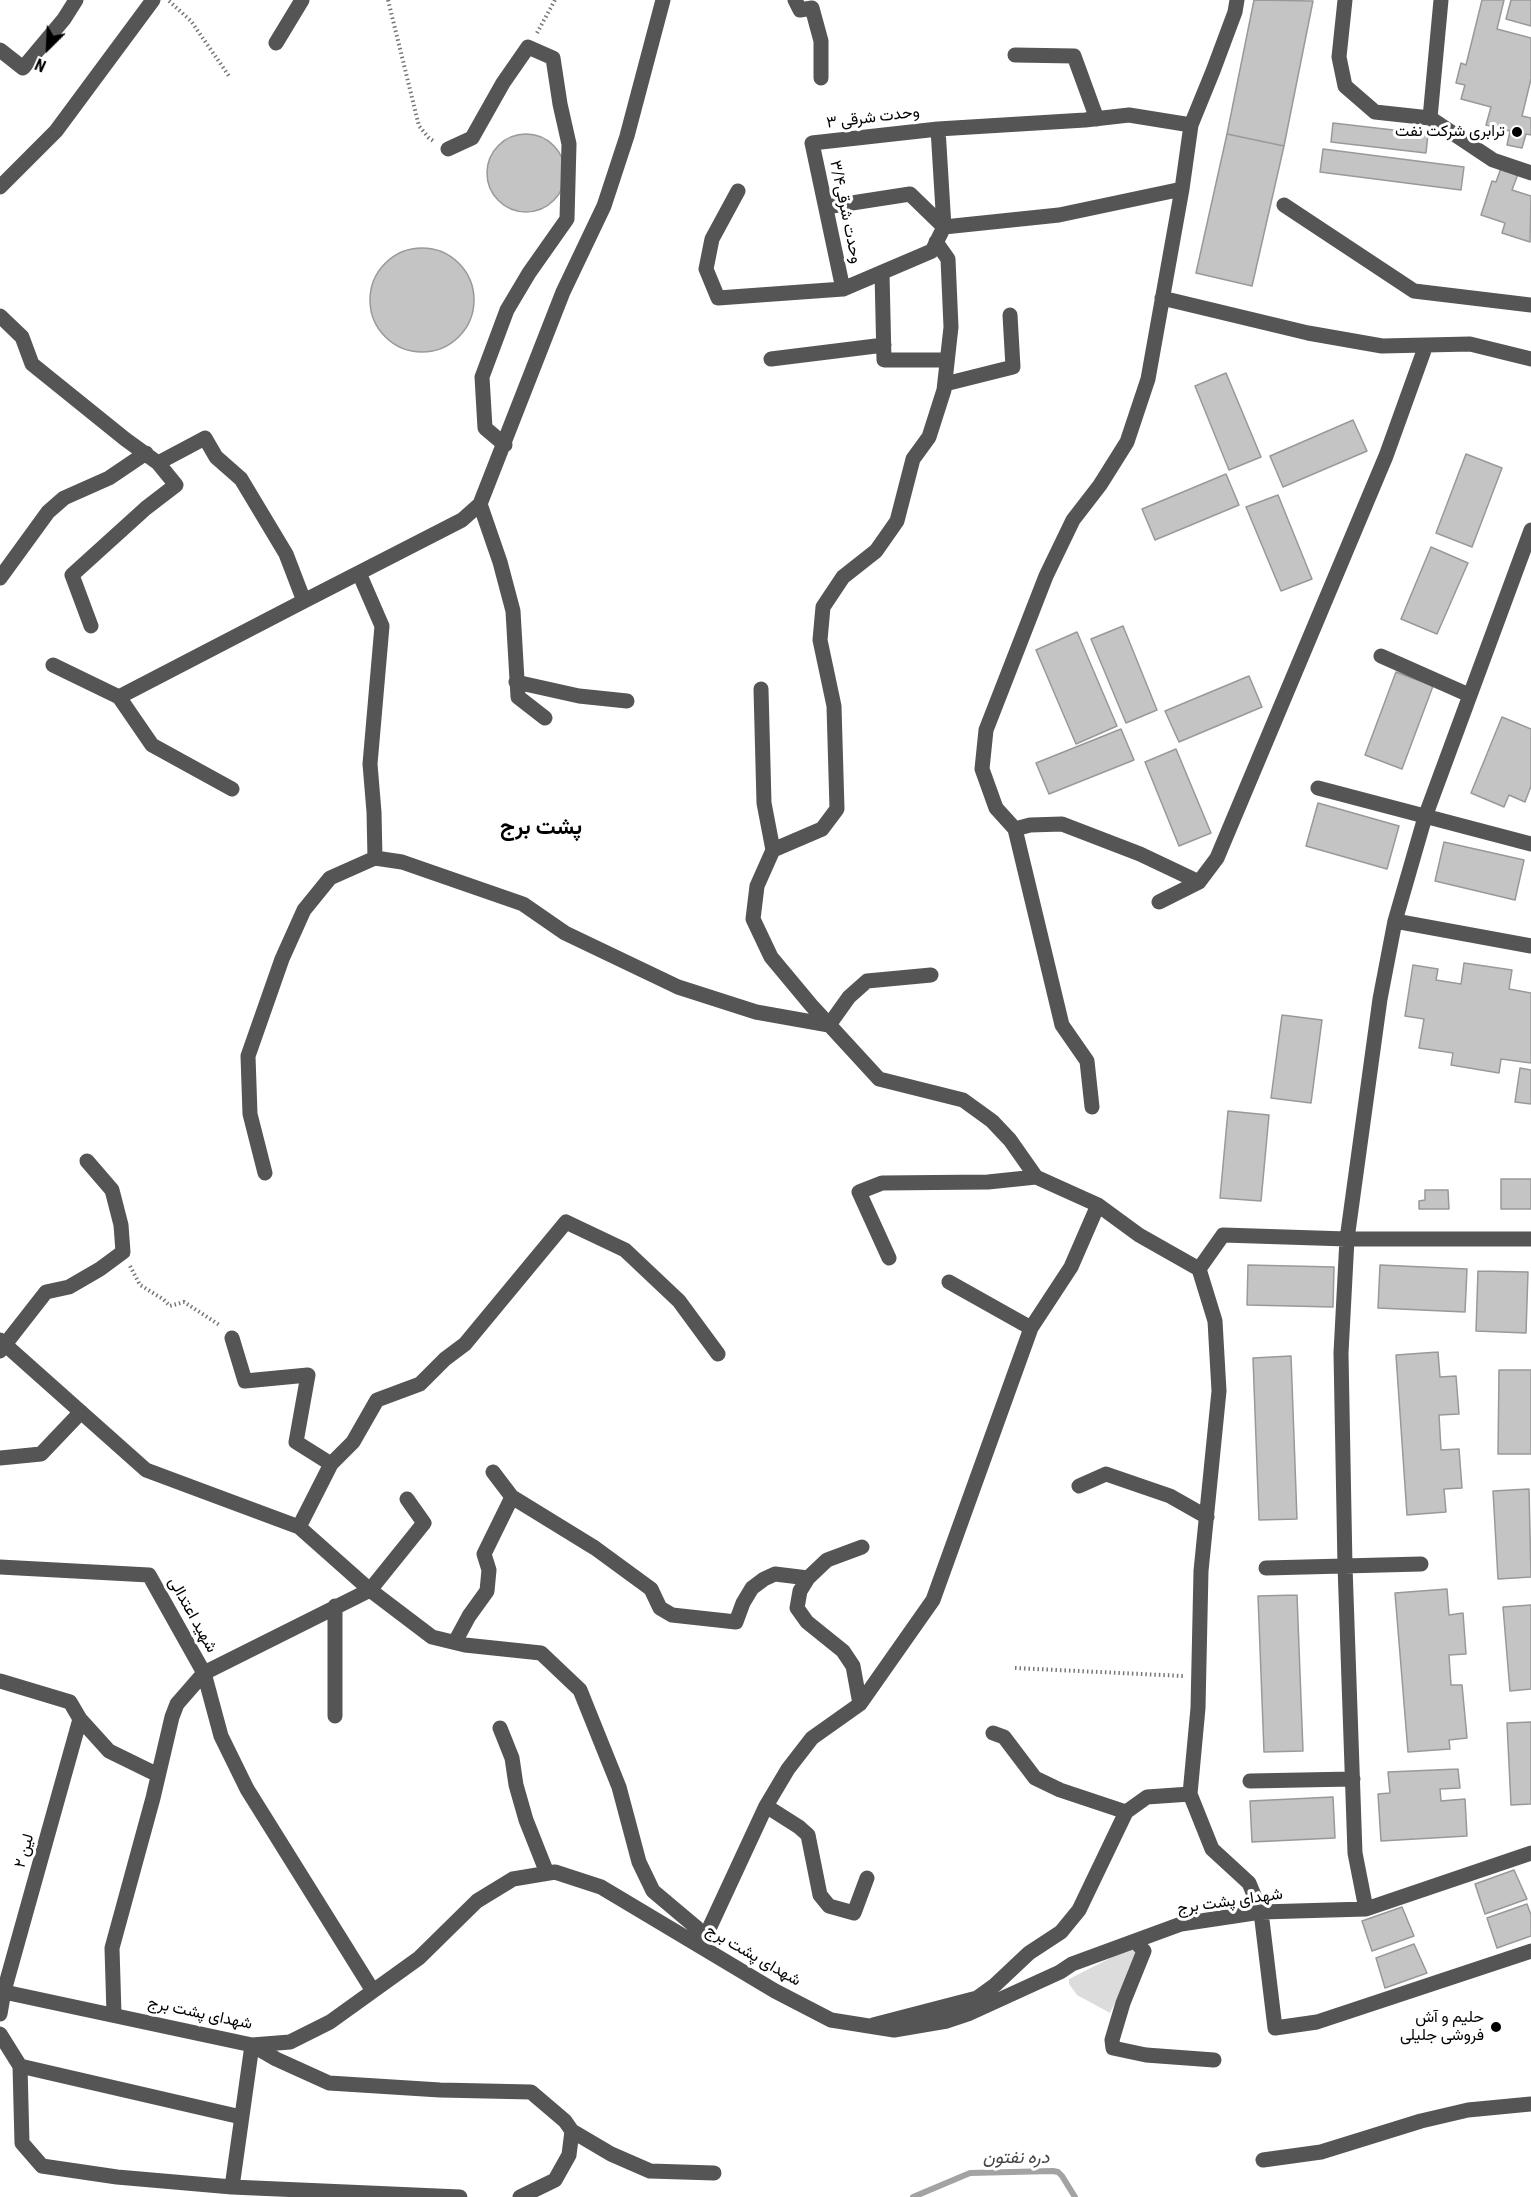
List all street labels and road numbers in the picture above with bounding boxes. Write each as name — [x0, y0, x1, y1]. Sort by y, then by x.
street label: وحدت شرقی ۳ — [825, 103, 921, 133]
street label: وحدت شرقی۳/۴ — [825, 159, 865, 265]
street label: شهید اعتدالی — [163, 1574, 221, 1656]
street label: لین ۲ — [11, 1832, 39, 1870]
street label: شهدای پشت برج — [1176, 1885, 1284, 1919]
street label: شهدای پشت برج — [702, 1921, 804, 1991]
street label: شهدای پشت برج — [146, 1994, 254, 2034]

